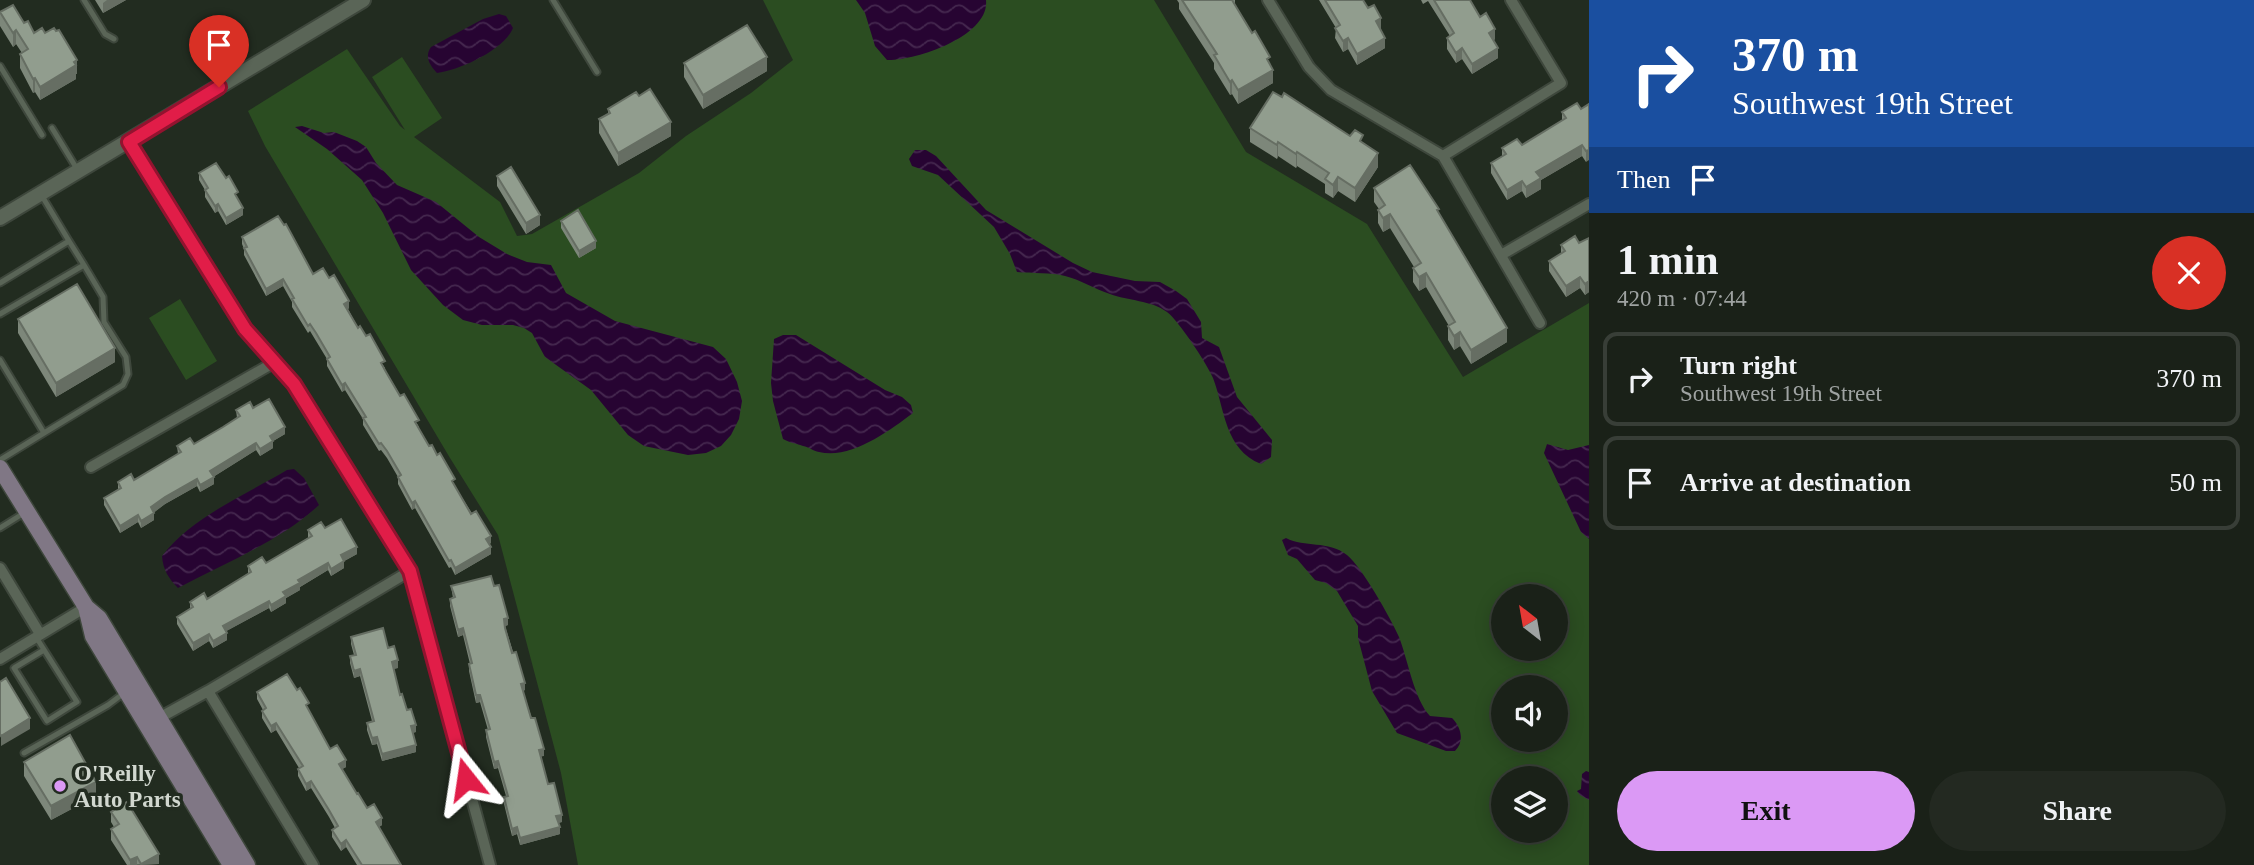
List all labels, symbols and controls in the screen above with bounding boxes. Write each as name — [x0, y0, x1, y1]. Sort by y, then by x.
pin — [189, 15, 249, 87]
icon: arrive — [200, 26, 238, 64]
text: 370 m — [1732, 27, 1859, 82]
icon: right — [1617, 28, 1708, 119]
text: Southwest 19th Street — [1732, 85, 2013, 121]
icon: arrive — [1684, 161, 1722, 199]
text: Then — [1617, 165, 1670, 194]
button: close — [2152, 236, 2226, 310]
text: 1 min — [1617, 237, 1719, 283]
text: 420 m · 07:44 — [1617, 286, 1747, 311]
text: Turn right — [1680, 351, 1797, 380]
icon: right — [1621, 360, 1659, 398]
text: 370 m — [2156, 364, 2222, 393]
text: Southwest 19th Street — [1680, 381, 1882, 406]
icon: arrive — [1621, 464, 1659, 502]
text: Arrive at destination — [1680, 468, 1911, 497]
text: 50 m — [2169, 468, 2222, 497]
north arrow — [1491, 584, 1568, 662]
map controls — [1491, 584, 1568, 843]
button: sound — [1491, 675, 1568, 752]
position arrow — [429, 742, 503, 816]
place label: O'Reilly Auto Parts — [74, 761, 181, 812]
button: layers — [1491, 766, 1568, 843]
button: Exit — [1617, 771, 1915, 851]
button: Share — [1929, 771, 2226, 851]
marker: O'Reilly Auto Parts — [52, 778, 68, 794]

